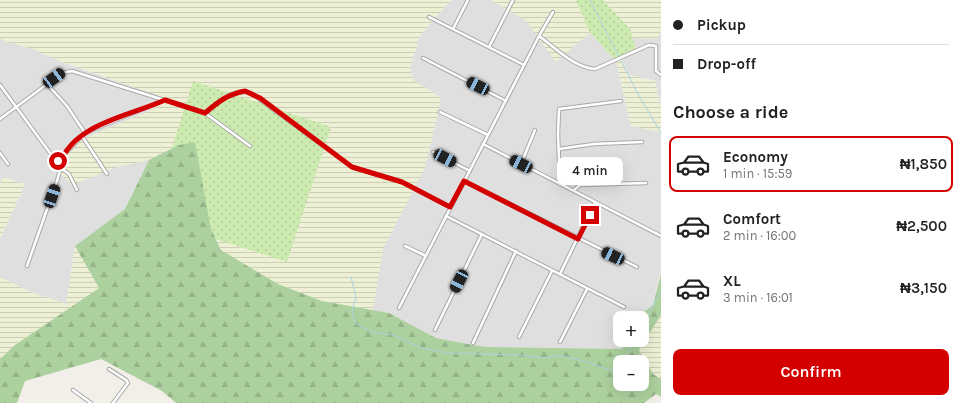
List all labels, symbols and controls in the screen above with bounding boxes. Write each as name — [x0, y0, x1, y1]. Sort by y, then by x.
text: Pickup — [697, 16, 746, 34]
text: Drop-off — [697, 55, 756, 73]
car — [41, 66, 67, 90]
car — [465, 75, 491, 97]
text: Choose a ride — [673, 101, 788, 123]
icon: car — [675, 146, 711, 182]
car — [432, 147, 458, 169]
text: Economy — [723, 148, 788, 166]
route start — [49, 152, 67, 170]
car — [508, 153, 534, 175]
text: ₦1,850 — [900, 155, 947, 173]
callout: 4 min — [557, 157, 623, 185]
text: 4 min — [572, 163, 608, 178]
text: 1 min · 15:59 — [723, 166, 792, 181]
car — [42, 183, 62, 209]
route end — [581, 206, 599, 224]
icon: car — [675, 208, 711, 244]
text: Comfort — [723, 210, 781, 228]
text: ₦2,500 — [896, 217, 947, 235]
text: 2 min · 16:00 — [723, 228, 796, 243]
car — [600, 245, 626, 267]
car — [448, 268, 470, 294]
icon: car — [675, 270, 711, 306]
text: XL — [723, 272, 741, 290]
text: ₦3,150 — [900, 279, 947, 297]
text: 3 min · 16:01 — [723, 290, 793, 305]
map controls — [613, 311, 649, 391]
button: + — [613, 311, 649, 347]
button: Confirm — [673, 349, 949, 395]
button: − — [613, 355, 649, 391]

